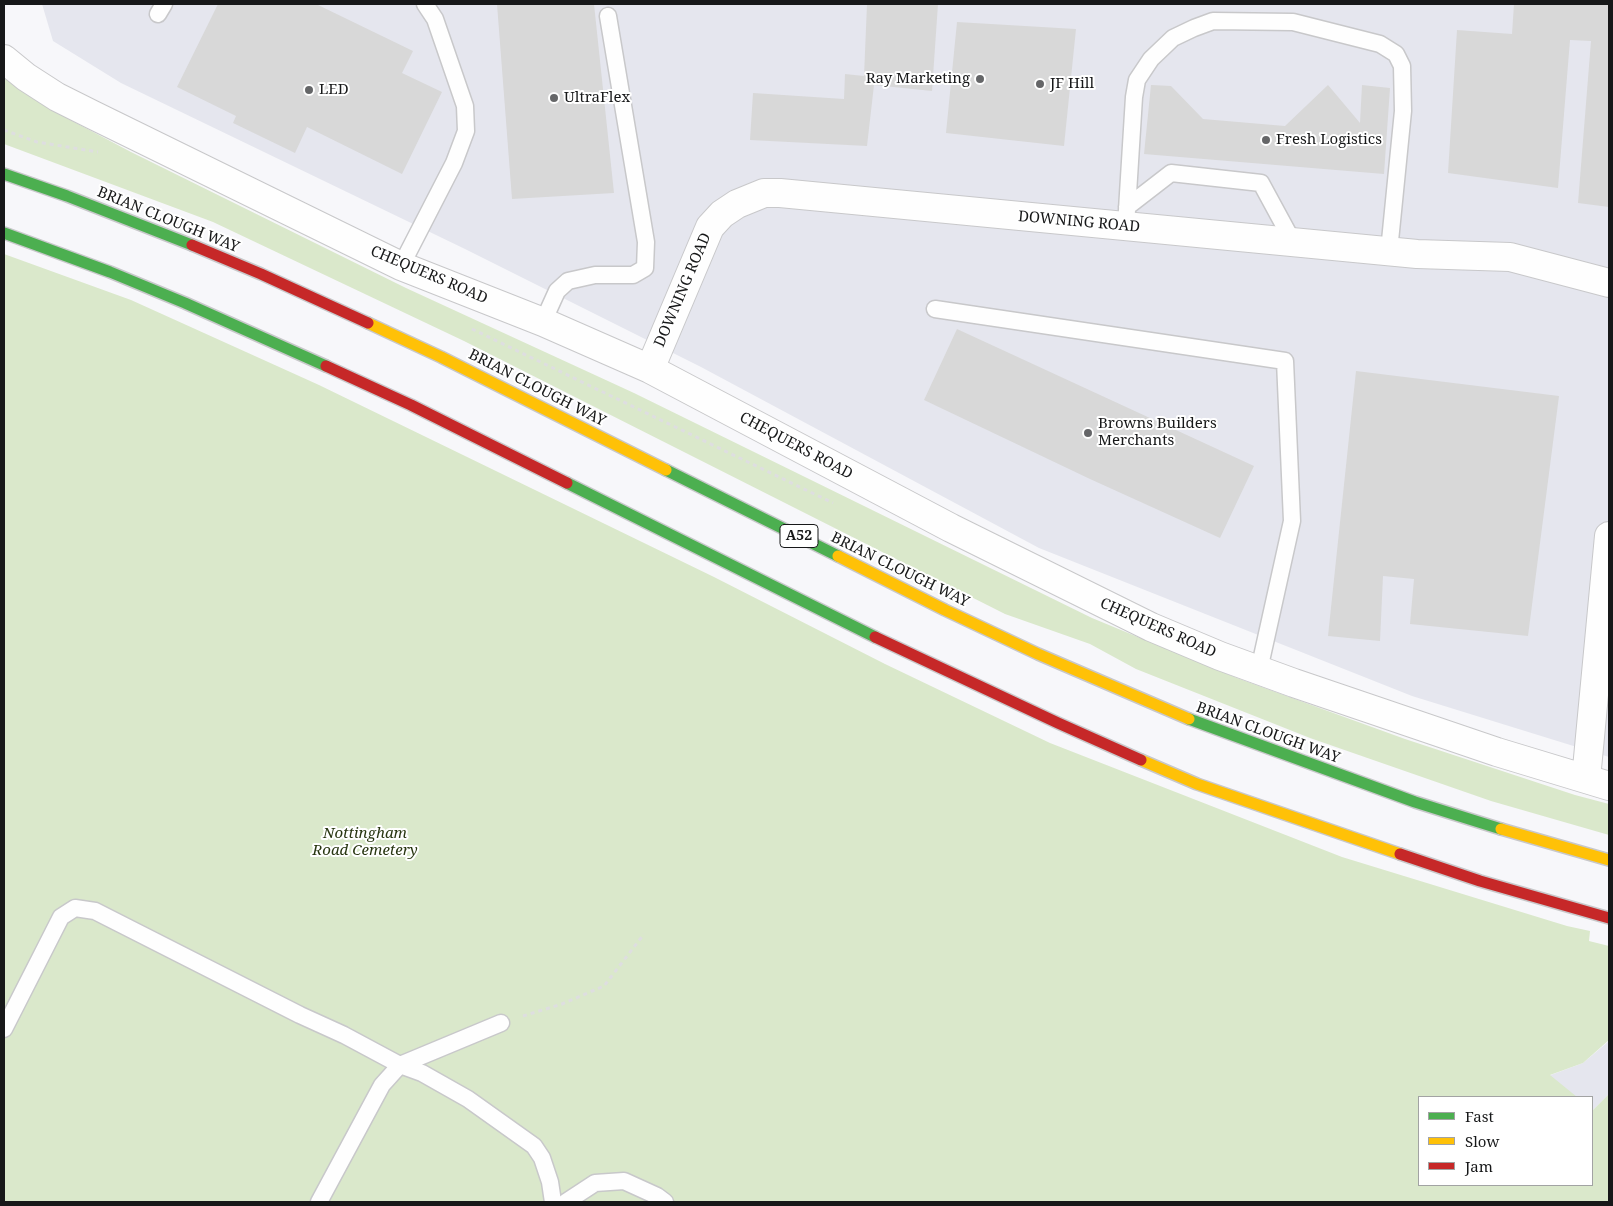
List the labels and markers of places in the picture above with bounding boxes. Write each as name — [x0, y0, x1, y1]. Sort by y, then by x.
place label: Ray Marketing — [866, 70, 970, 88]
marker: Ray Marketing — [974, 73, 986, 85]
place label: JF Hill — [1050, 75, 1094, 93]
marker: JF Hill — [1034, 78, 1046, 90]
place label: LED — [319, 81, 349, 99]
marker: LED — [303, 84, 315, 96]
place label: UltraFlex — [564, 89, 630, 107]
marker: UltraFlex — [548, 92, 560, 104]
place label: Fresh Logistics — [1276, 131, 1382, 149]
marker: Fresh Logistics — [1260, 134, 1272, 146]
place label: Browns Builders Merchants — [1098, 415, 1217, 450]
marker: Browns Builders Merchants — [1082, 427, 1094, 439]

